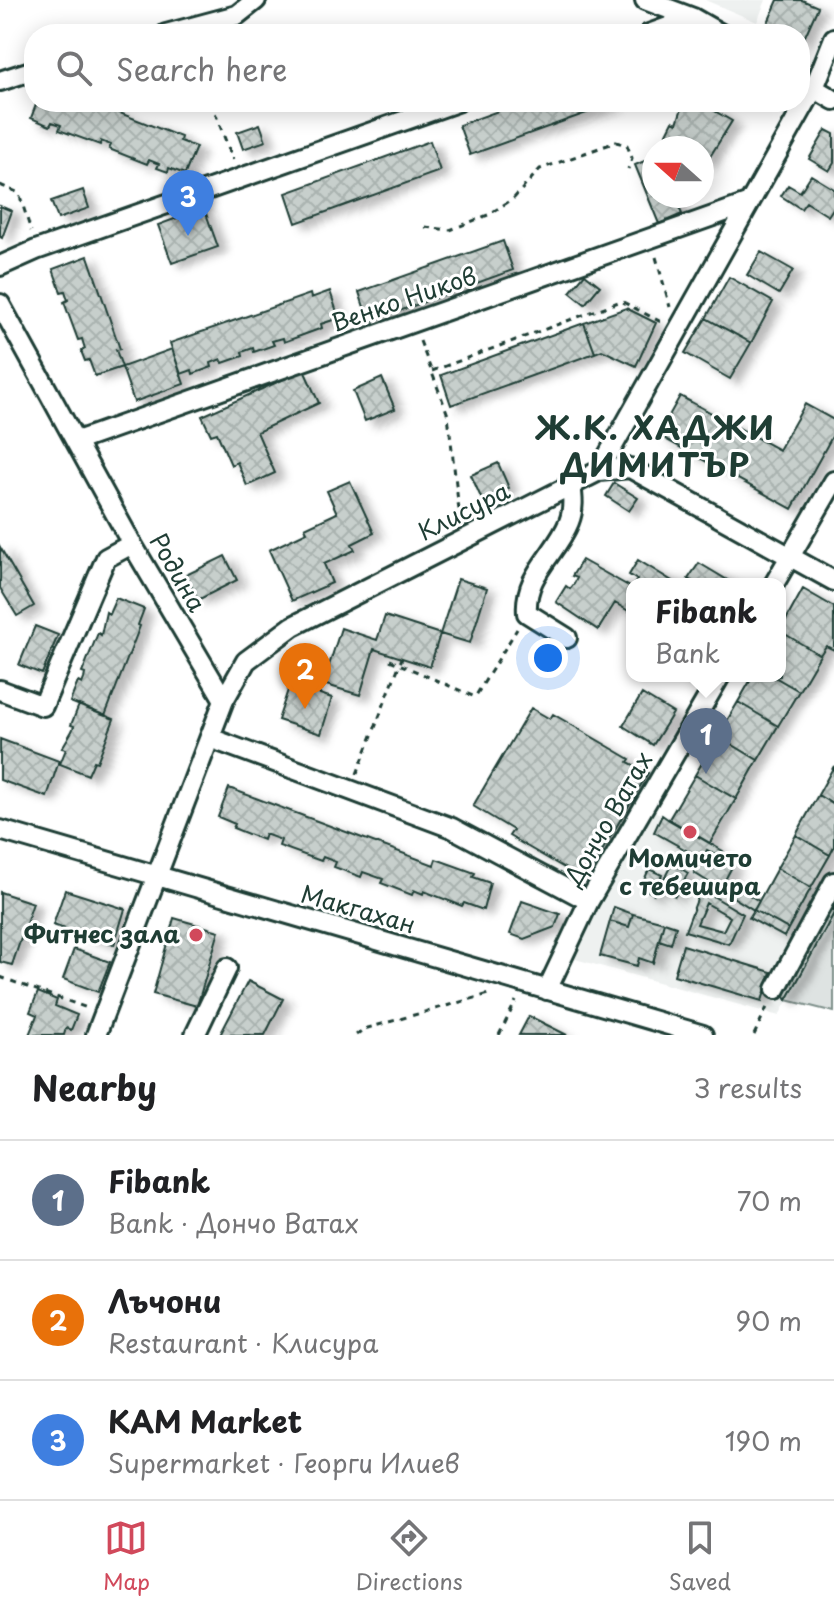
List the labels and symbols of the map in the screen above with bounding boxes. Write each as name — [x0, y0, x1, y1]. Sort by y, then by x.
north arrow — [642, 136, 714, 208]
pin: 3 — [162, 170, 214, 236]
street label: Венко Ников — [326, 256, 481, 340]
district label: Ж.К. ХАДЖИ ДИМИТЪР — [535, 403, 776, 488]
street label: Клисура — [411, 472, 515, 549]
street label: Родина — [142, 526, 216, 618]
your location — [528, 638, 568, 678]
pin: 2 — [279, 643, 331, 709]
pin: 1 — [680, 708, 732, 774]
street label: Дончо Ватах — [554, 744, 660, 893]
marker: Момичето с тебешира — [681, 823, 699, 841]
place label: Момичето с тебешира — [619, 839, 761, 903]
street label: Макгахан — [297, 875, 420, 942]
place label: Фитнес зала — [24, 915, 180, 951]
marker: Фитнес зала — [187, 926, 205, 944]

